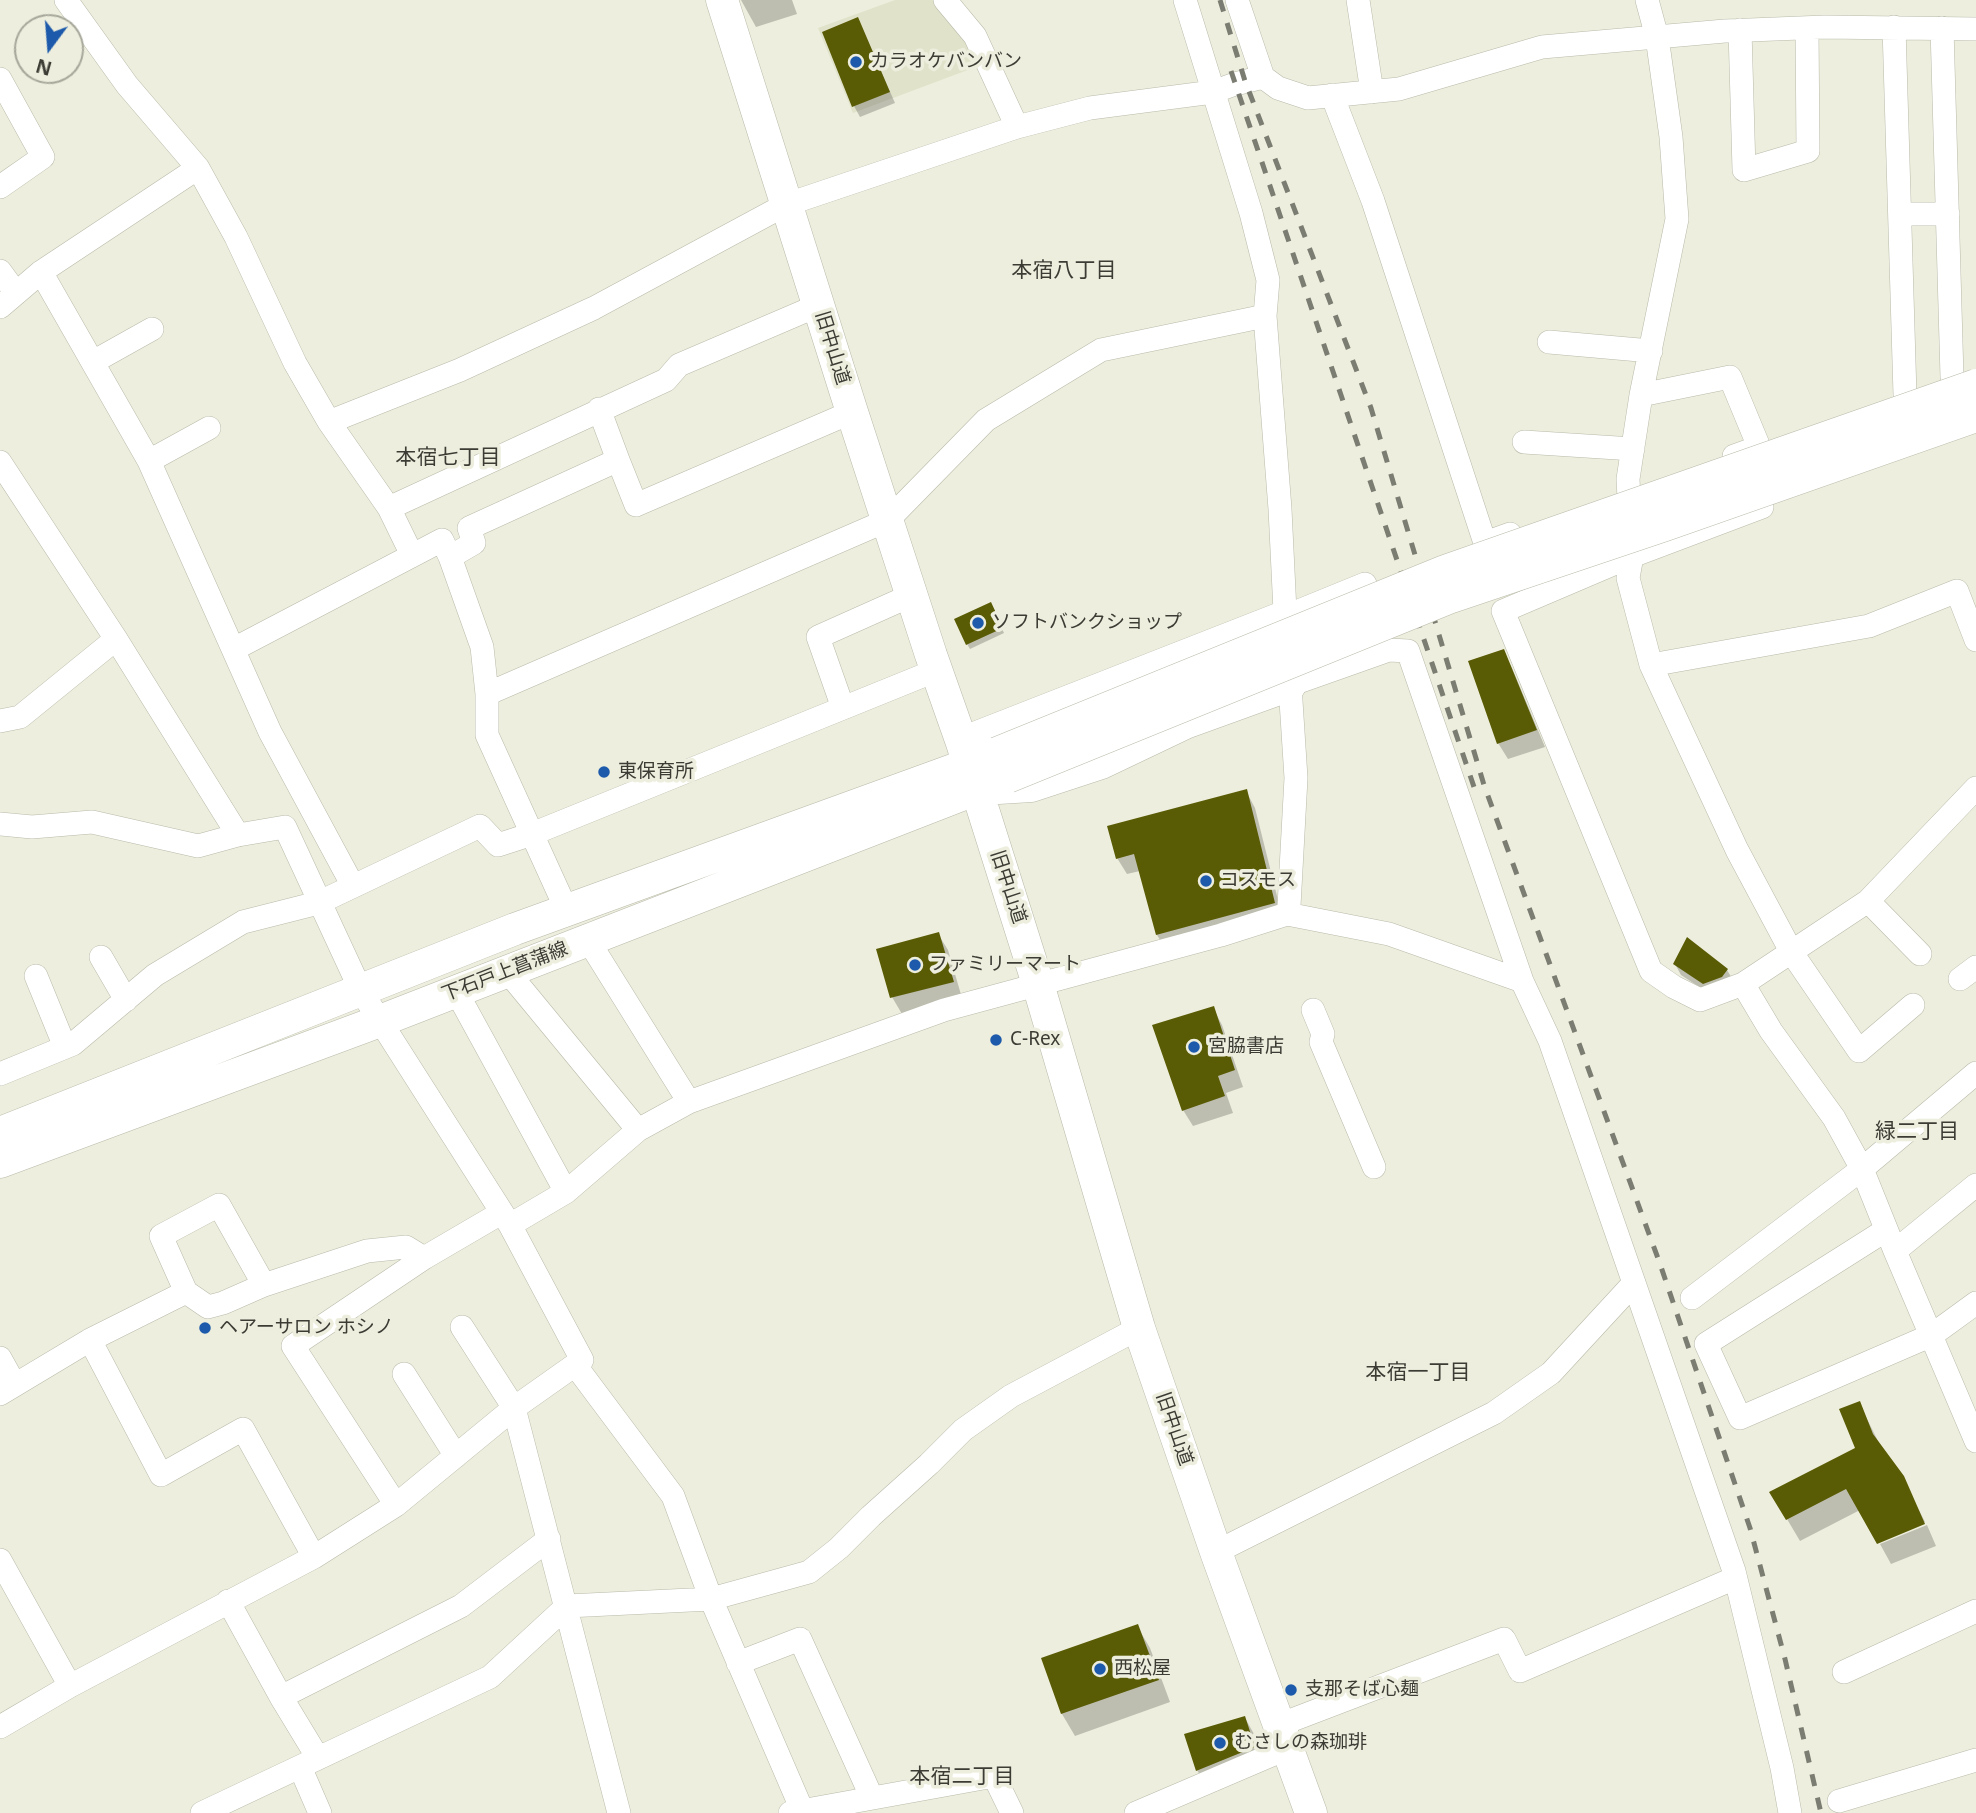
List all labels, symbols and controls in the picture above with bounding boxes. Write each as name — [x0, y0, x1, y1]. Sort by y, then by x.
north arrow — [14, 14, 84, 84]
place label: カラオケバンバン — [870, 51, 1022, 73]
text: N — [33, 53, 55, 82]
marker: カラオケバンバン — [848, 54, 864, 70]
district label: 本宿八丁目 — [1012, 258, 1116, 284]
street label: 旧中山道 — [810, 308, 854, 388]
district label: 本宿七丁目 — [396, 445, 500, 471]
place label: ソフトバンクショップ — [992, 612, 1182, 634]
marker: ソフトバンクショップ — [970, 615, 986, 631]
place label: 東保育所 — [618, 761, 694, 783]
marker: 東保育所 — [596, 764, 612, 780]
street label: 旧中山道 — [985, 847, 1031, 927]
place label: コスモス — [1220, 870, 1296, 892]
marker: コスモス — [1198, 873, 1214, 889]
street label: 下石戸上菖蒲線 — [439, 938, 571, 1006]
place label: ファミリーマート — [929, 954, 1081, 976]
marker: ファミリーマート — [907, 957, 923, 973]
place label: C-Rex — [1010, 1029, 1060, 1051]
marker: C-Rex — [988, 1032, 1004, 1048]
place label: 宮脇書店 — [1208, 1036, 1284, 1058]
marker: 宮脇書店 — [1186, 1039, 1202, 1055]
district label: 緑二丁目 — [1875, 1119, 1959, 1145]
place label: ヘアーサロン ホシノ — [219, 1317, 394, 1339]
marker: ヘアーサロン ホシノ — [197, 1320, 213, 1336]
district label: 本宿一丁目 — [1366, 1360, 1470, 1386]
street label: 旧中山道 — [1151, 1389, 1197, 1469]
place label: 西松屋 — [1114, 1658, 1171, 1680]
marker: 西松屋 — [1092, 1661, 1108, 1677]
place label: 支那そば心麺 — [1305, 1679, 1419, 1701]
marker: 支那そば心麺 — [1283, 1682, 1299, 1698]
place label: むさしの森珈琲 — [1234, 1732, 1367, 1754]
marker: むさしの森珈琲 — [1212, 1735, 1228, 1751]
district label: 本宿二丁目 — [910, 1764, 1014, 1790]

